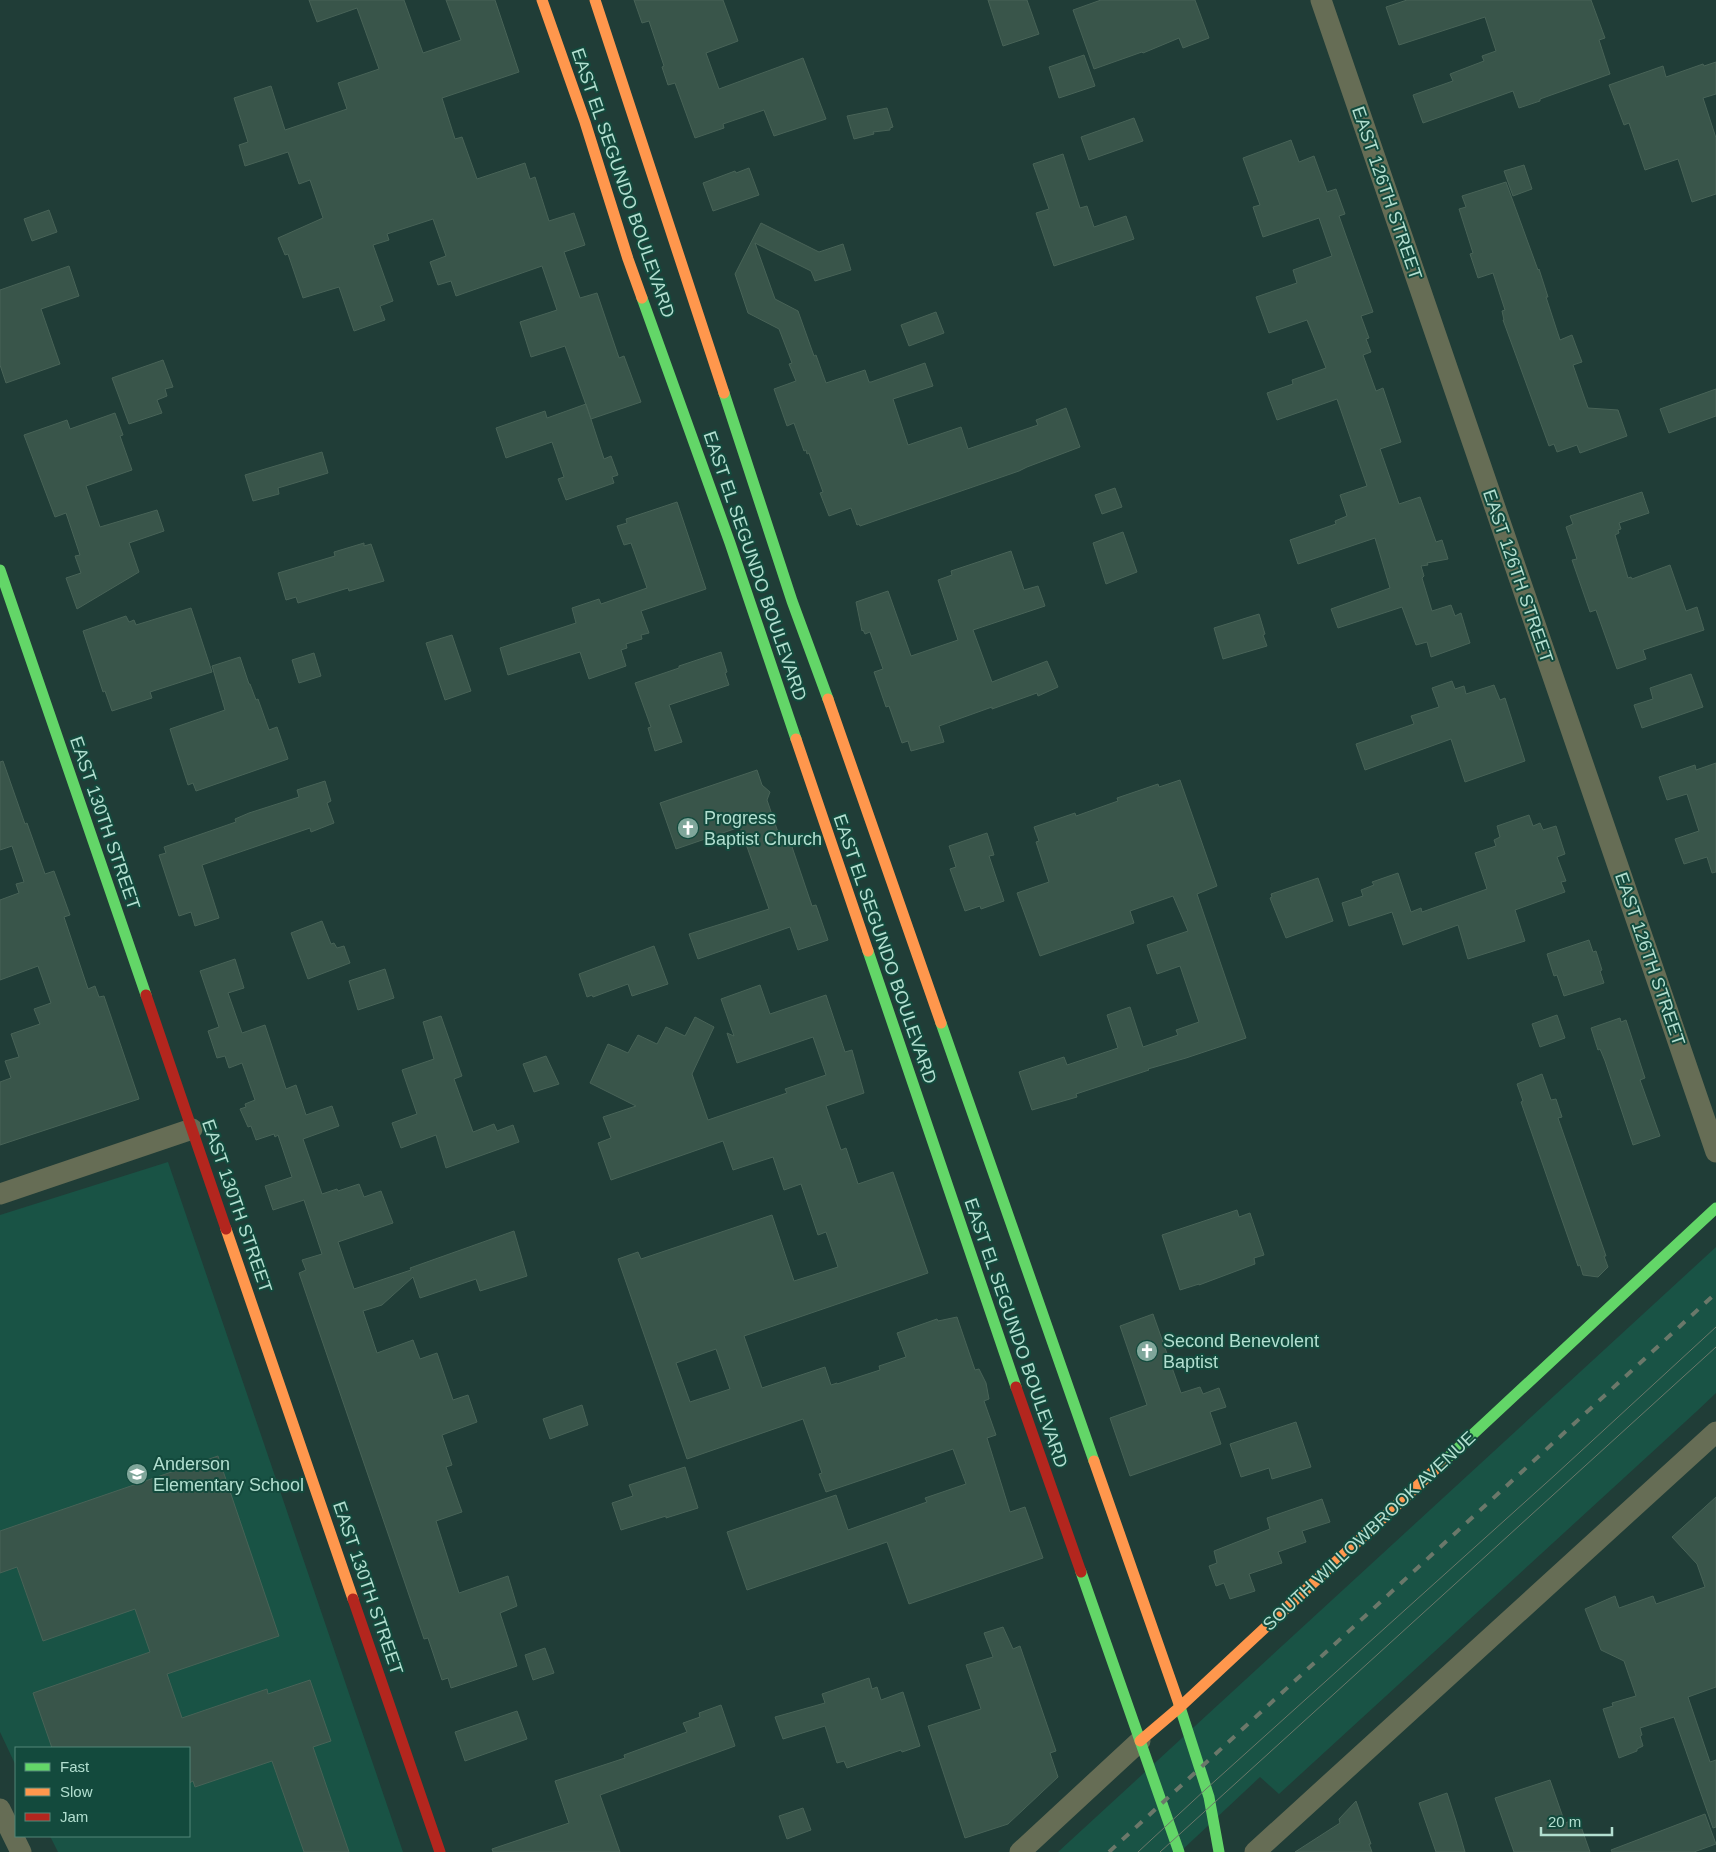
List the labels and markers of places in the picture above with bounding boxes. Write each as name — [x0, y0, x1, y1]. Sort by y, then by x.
place label: Progress Baptist Church — [704, 808, 822, 849]
church icon: Progress Baptist Church — [676, 816, 700, 840]
place label: Second Benevolent Baptist — [1163, 1331, 1319, 1372]
church icon: Second Benevolent Baptist — [1135, 1339, 1159, 1363]
place label: Anderson Elementary School — [153, 1454, 304, 1495]
school or university icon: Anderson Elementary School — [125, 1462, 149, 1486]

